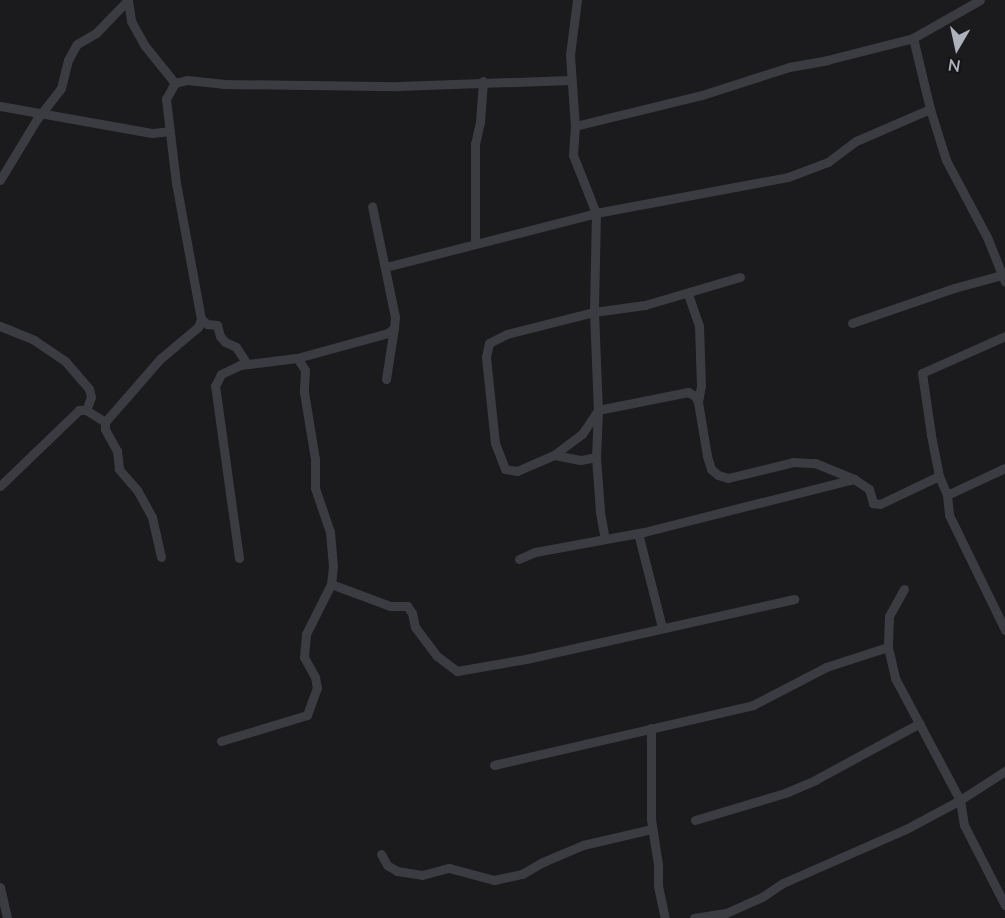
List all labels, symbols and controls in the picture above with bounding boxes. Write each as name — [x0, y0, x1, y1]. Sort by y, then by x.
north arrow — [927, 18, 987, 78]
text: N — [947, 56, 962, 77]

